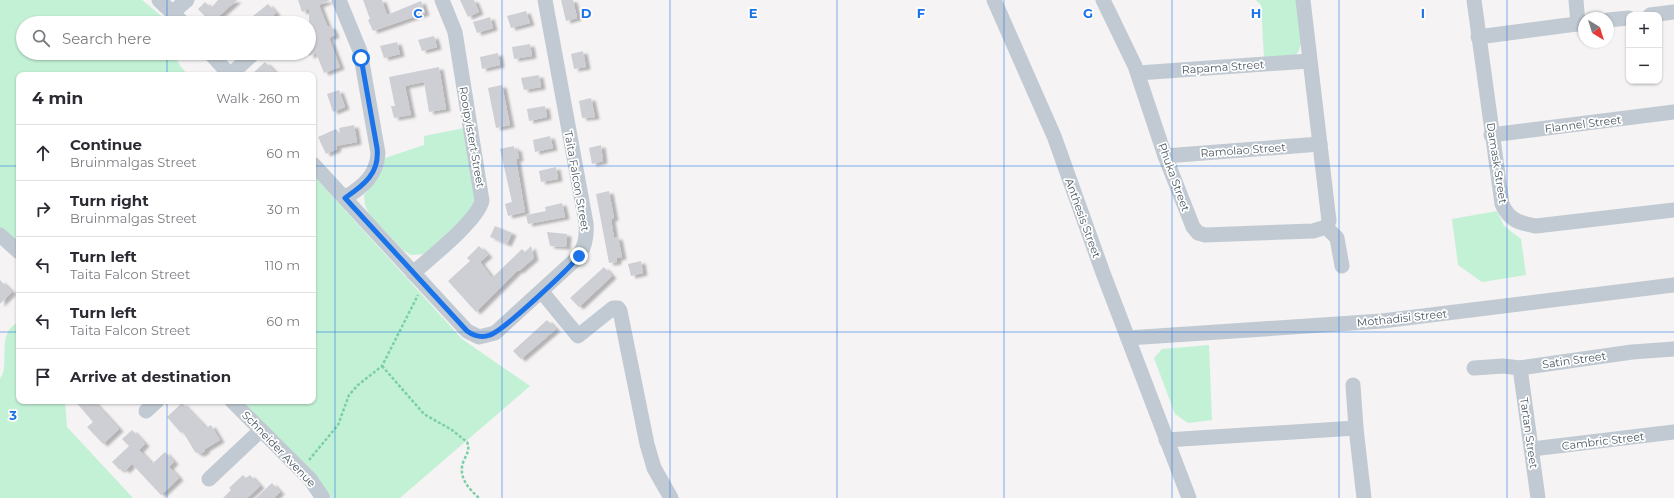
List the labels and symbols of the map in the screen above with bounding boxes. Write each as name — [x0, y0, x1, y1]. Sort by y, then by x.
text: C — [413, 5, 423, 21]
text: D — [581, 5, 592, 21]
text: E — [749, 5, 758, 21]
text: F — [917, 5, 925, 21]
text: G — [1083, 5, 1093, 21]
text: H — [1251, 5, 1261, 21]
text: I — [1421, 5, 1425, 21]
north arrow — [1578, 12, 1614, 48]
route start — [352, 49, 370, 67]
street label: Rapama Street — [1181, 57, 1265, 77]
street label: Rooipylstert Street — [456, 85, 488, 189]
street label: Flannel Street — [1544, 112, 1623, 136]
street label: Damask Street — [1484, 121, 1510, 205]
street label: Taita Falcon Street — [561, 130, 593, 233]
street label: Ramolao Street — [1200, 140, 1287, 160]
street label: Phuka Street — [1155, 141, 1193, 214]
street label: Anthesis Street — [1062, 176, 1104, 260]
route end — [570, 247, 588, 265]
street label: Mothadisi Street — [1356, 306, 1448, 330]
street label: Satin Street — [1541, 349, 1607, 371]
street label: Tartan Street — [1517, 397, 1541, 470]
text: 3 — [8, 407, 17, 423]
street label: Schneider Avenue — [239, 408, 319, 490]
street label: Cambric Street — [1561, 429, 1646, 453]

